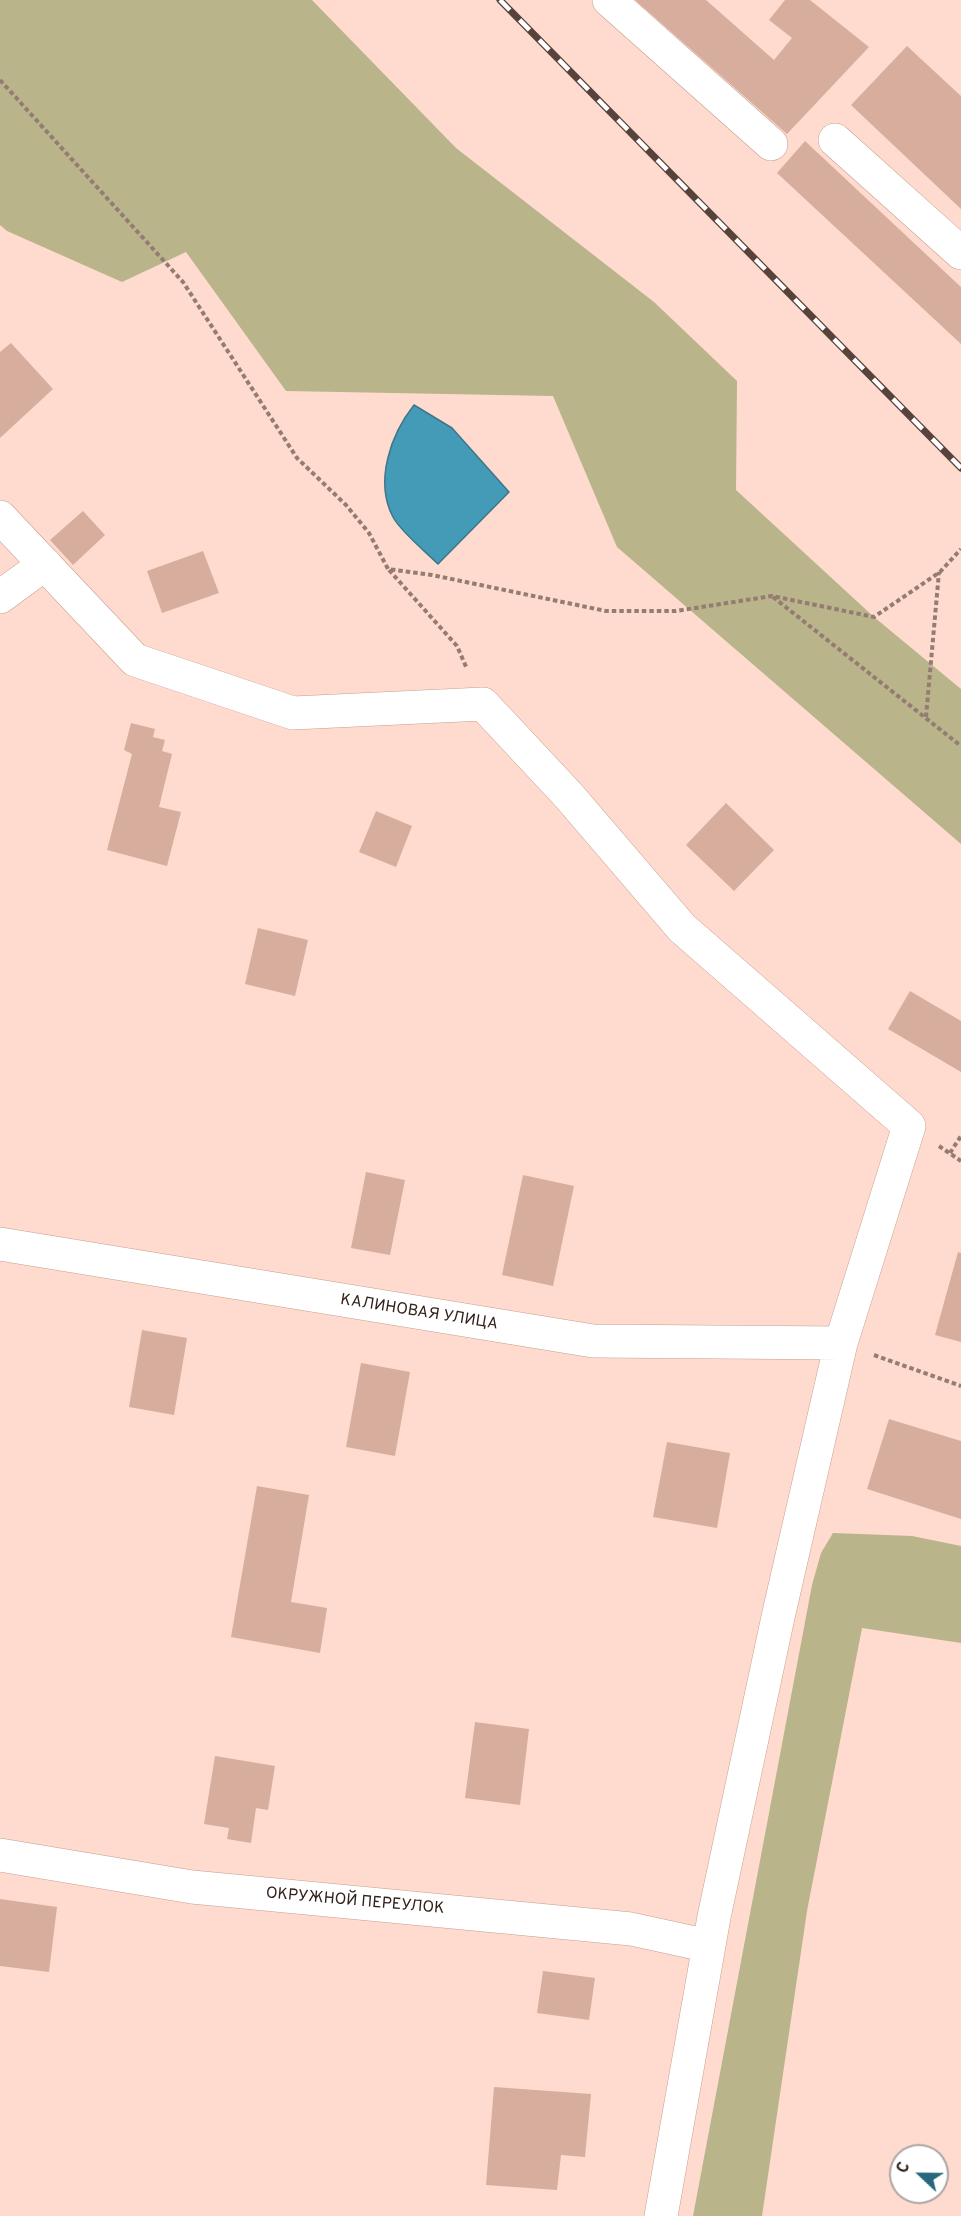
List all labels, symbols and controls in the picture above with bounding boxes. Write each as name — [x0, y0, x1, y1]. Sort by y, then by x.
street label: КАЛИНОВАЯ УЛИЦА — [339, 1291, 499, 1335]
street label: ОКРУЖНОЙ ПЕРЕУЛОК — [265, 1885, 445, 1919]
north arrow — [889, 2144, 949, 2204]
text: С — [893, 2160, 915, 2176]

